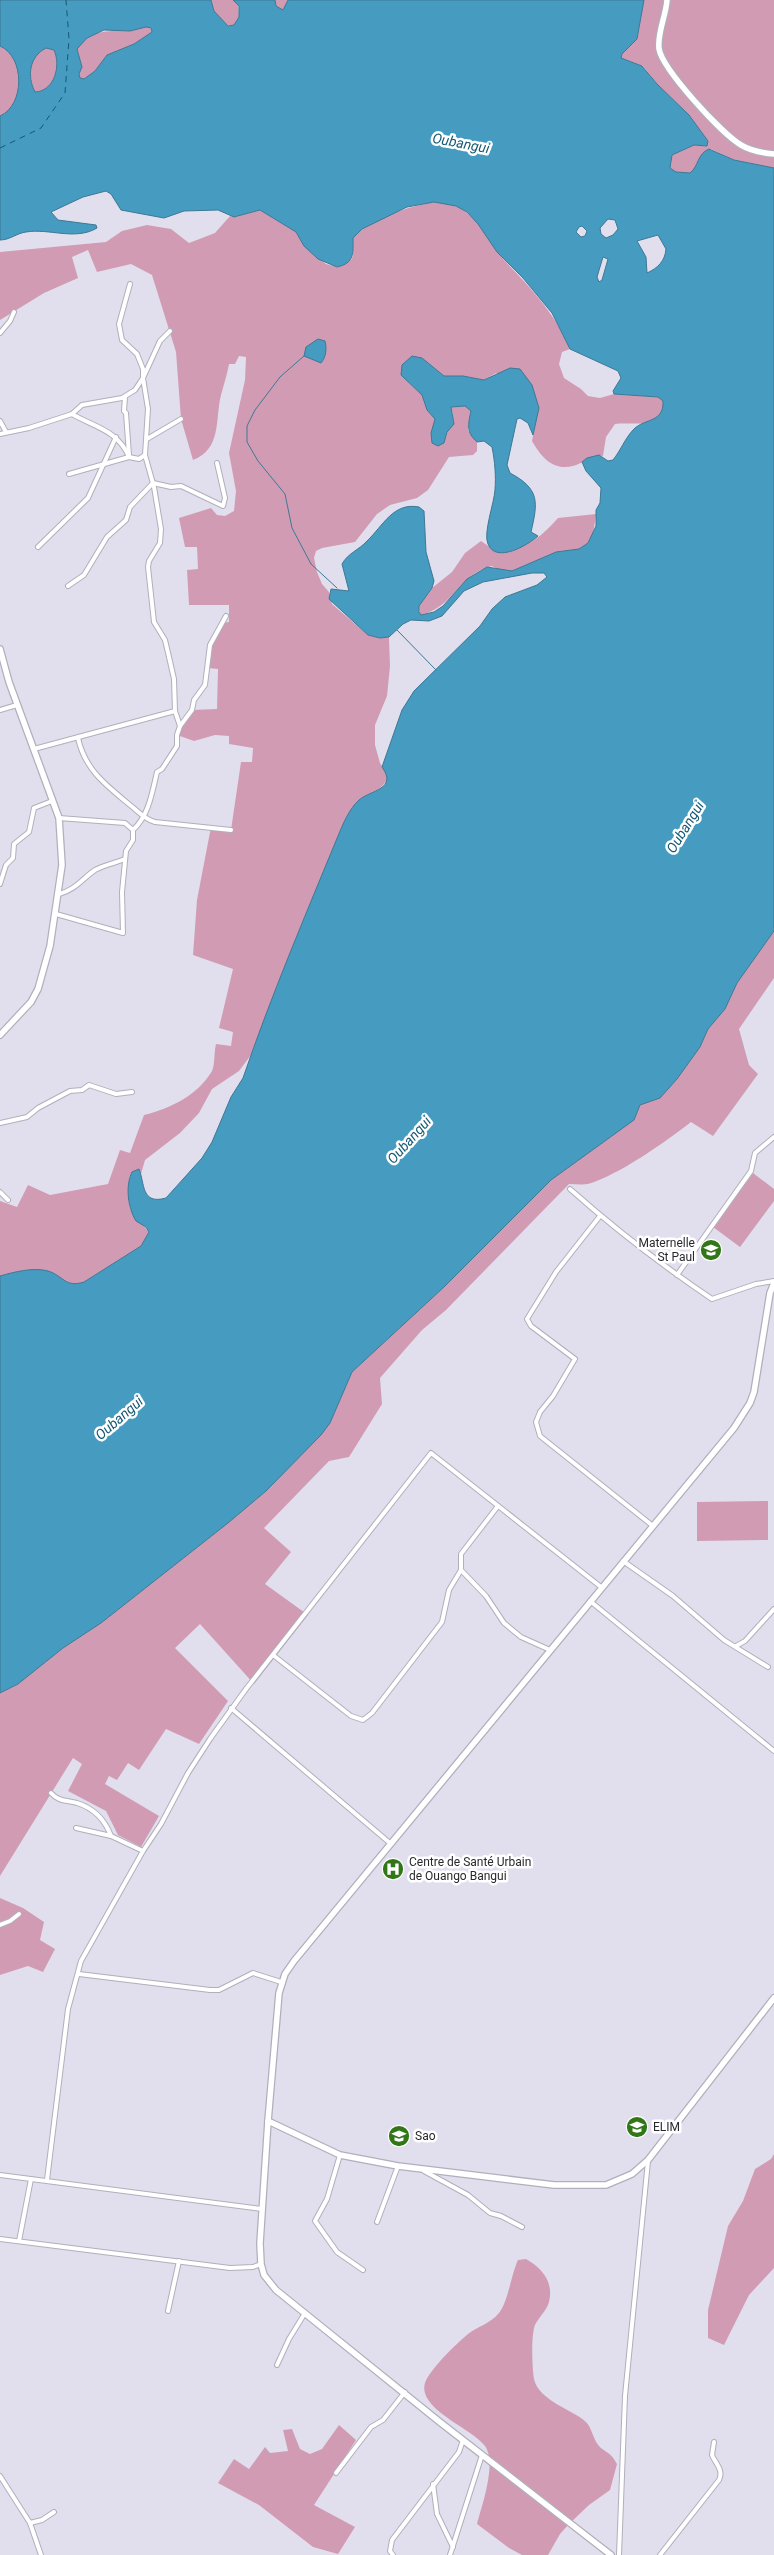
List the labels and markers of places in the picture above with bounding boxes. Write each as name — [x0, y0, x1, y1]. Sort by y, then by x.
place label: Maternelle St Paul — [638, 1236, 695, 1264]
school or university icon: Maternelle St Paul — [699, 1238, 723, 1262]
place label: Centre de Santé Urbain de Ouango Bangui — [409, 1855, 531, 1883]
hospital icon: Centre de Santé Urbain de Ouango Bangui — [381, 1857, 405, 1881]
school or university icon: ELIM — [625, 2115, 649, 2139]
place label: ELIM — [653, 2120, 680, 2134]
school or university icon: Sao — [387, 2124, 411, 2148]
place label: Sao — [415, 2129, 436, 2143]

